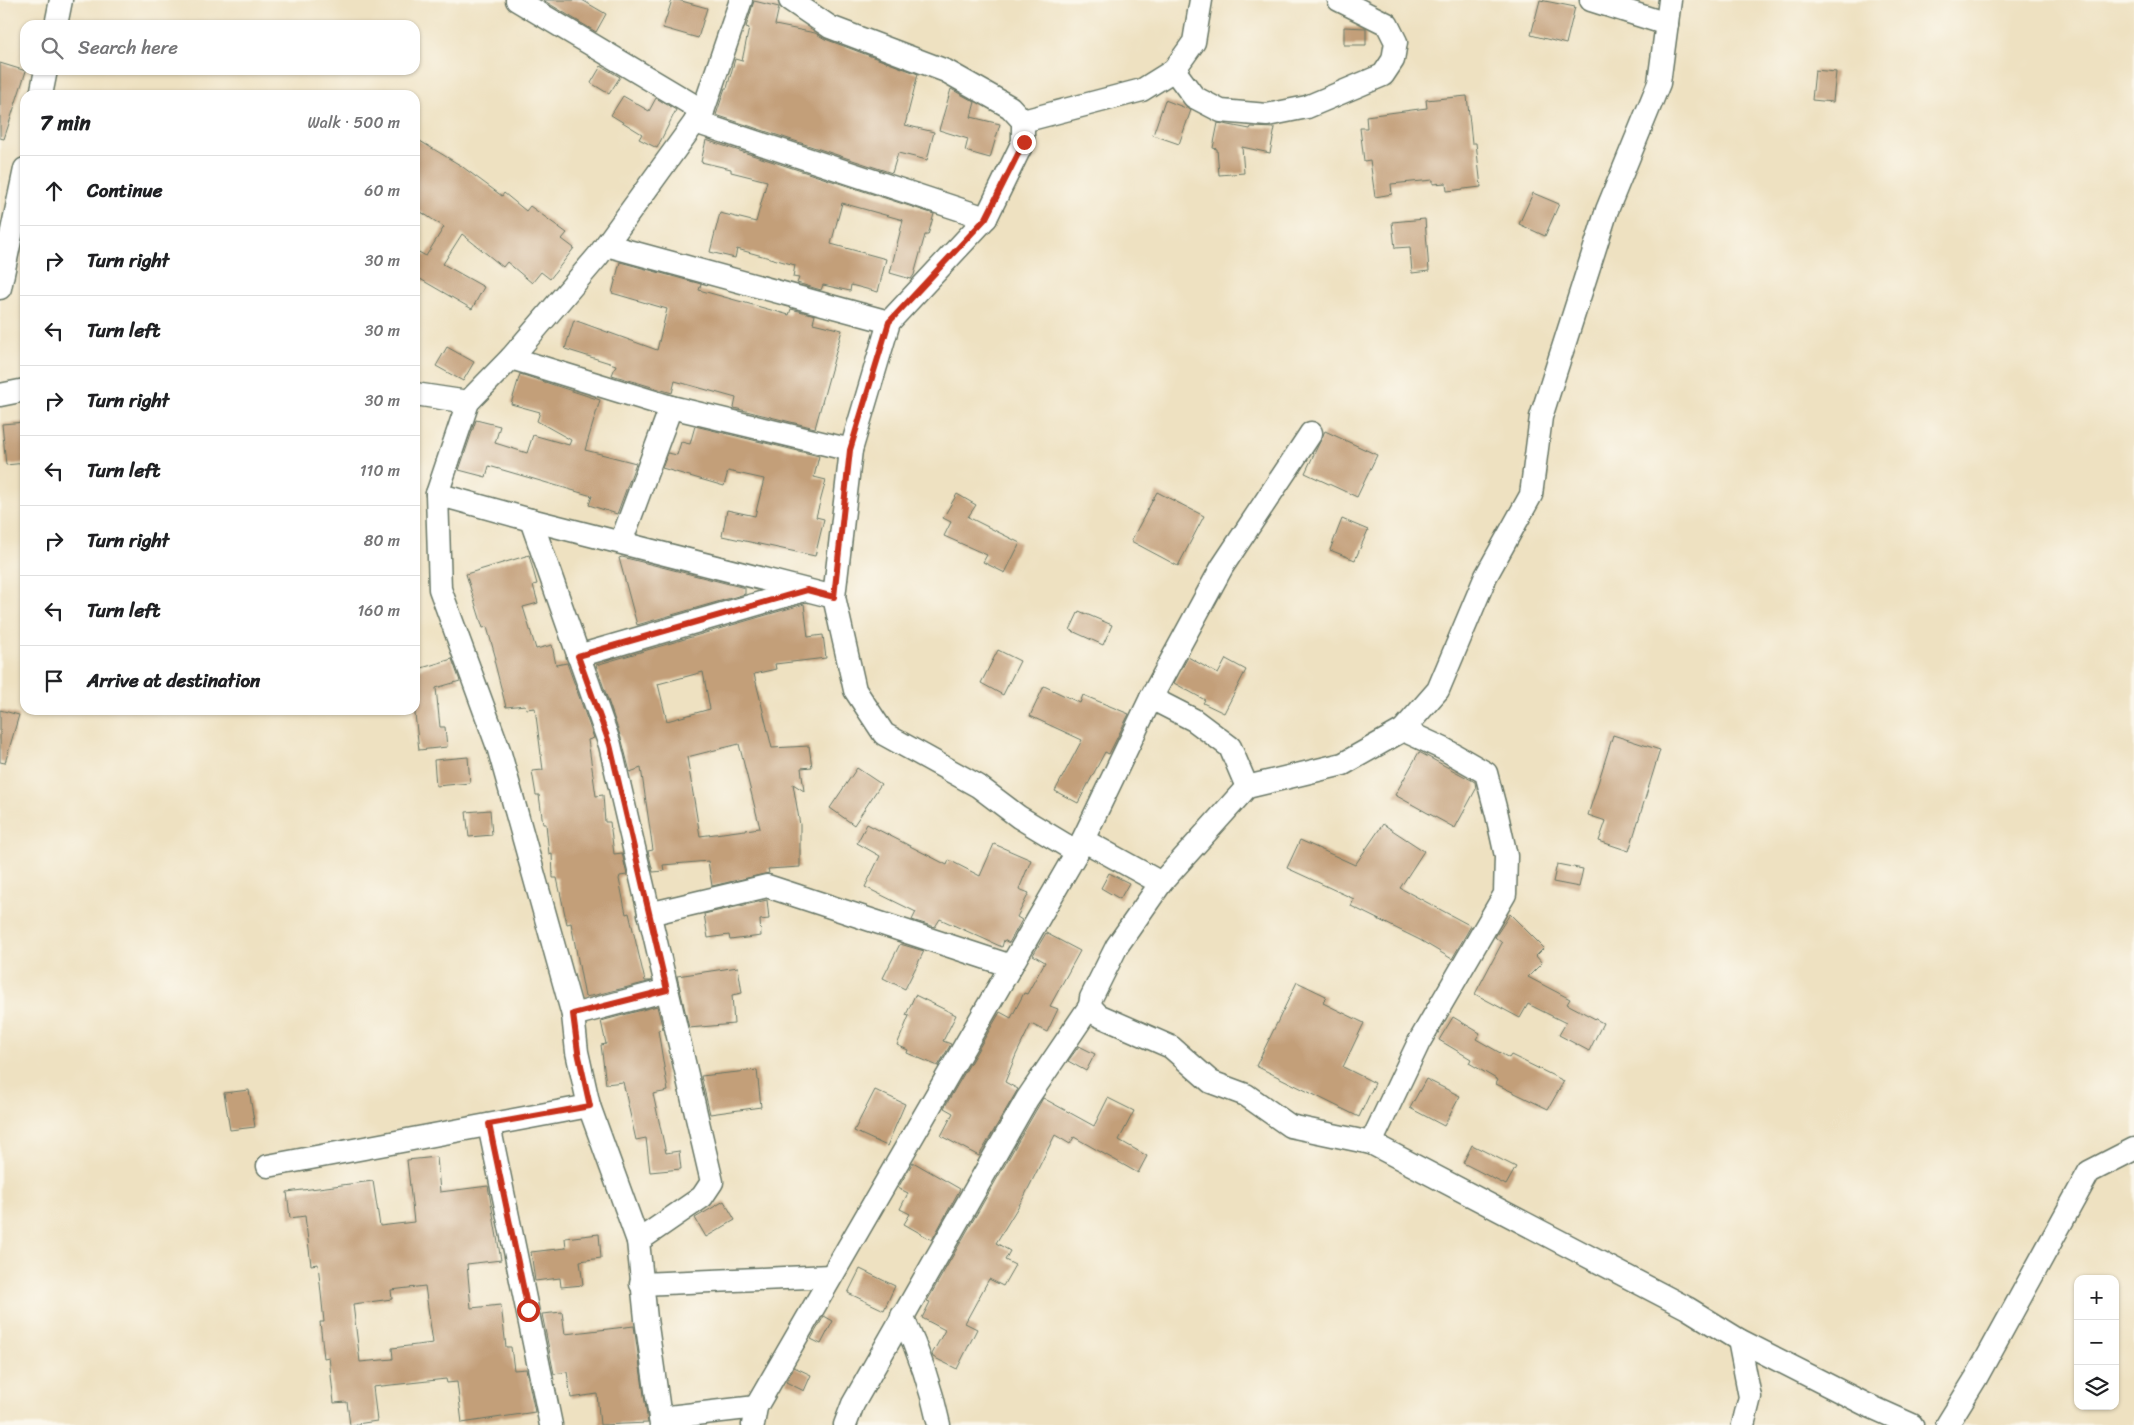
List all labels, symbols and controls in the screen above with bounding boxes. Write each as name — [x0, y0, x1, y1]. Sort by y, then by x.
search box — [20, 20, 420, 75]
text: Search here — [78, 31, 178, 64]
icon: search — [38, 34, 66, 62]
text: 7 min — [40, 104, 91, 142]
text: Walk · 500 m — [308, 108, 400, 137]
route end — [1013, 131, 1036, 154]
text: Continue — [87, 174, 163, 207]
text: 60 m — [364, 176, 400, 205]
icon: ahead — [40, 177, 68, 205]
text: Turn right — [87, 244, 169, 277]
text: 30 m — [365, 246, 400, 275]
icon: right — [40, 247, 68, 275]
text: Turn left — [87, 314, 160, 347]
text: 30 m — [365, 316, 400, 345]
icon: left — [40, 317, 68, 345]
text: Turn right — [87, 384, 169, 417]
text: 30 m — [365, 386, 400, 415]
icon: right — [40, 387, 68, 415]
text: Turn left — [87, 454, 160, 487]
text: 110 m — [360, 456, 400, 485]
icon: left — [40, 457, 68, 485]
text: Turn right — [87, 524, 169, 557]
text: 80 m — [364, 526, 400, 555]
icon: right — [40, 527, 68, 555]
text: Turn left — [87, 594, 160, 627]
text: 160 m — [357, 596, 400, 625]
icon: left — [40, 597, 68, 625]
text: Arrive at destination — [87, 664, 260, 697]
icon: arrive — [40, 667, 68, 695]
map controls — [2074, 1275, 2119, 1410]
button: + — [2074, 1275, 2119, 1320]
route start — [517, 1299, 540, 1322]
button: − — [2074, 1320, 2119, 1365]
button: layers — [2074, 1365, 2119, 1410]

